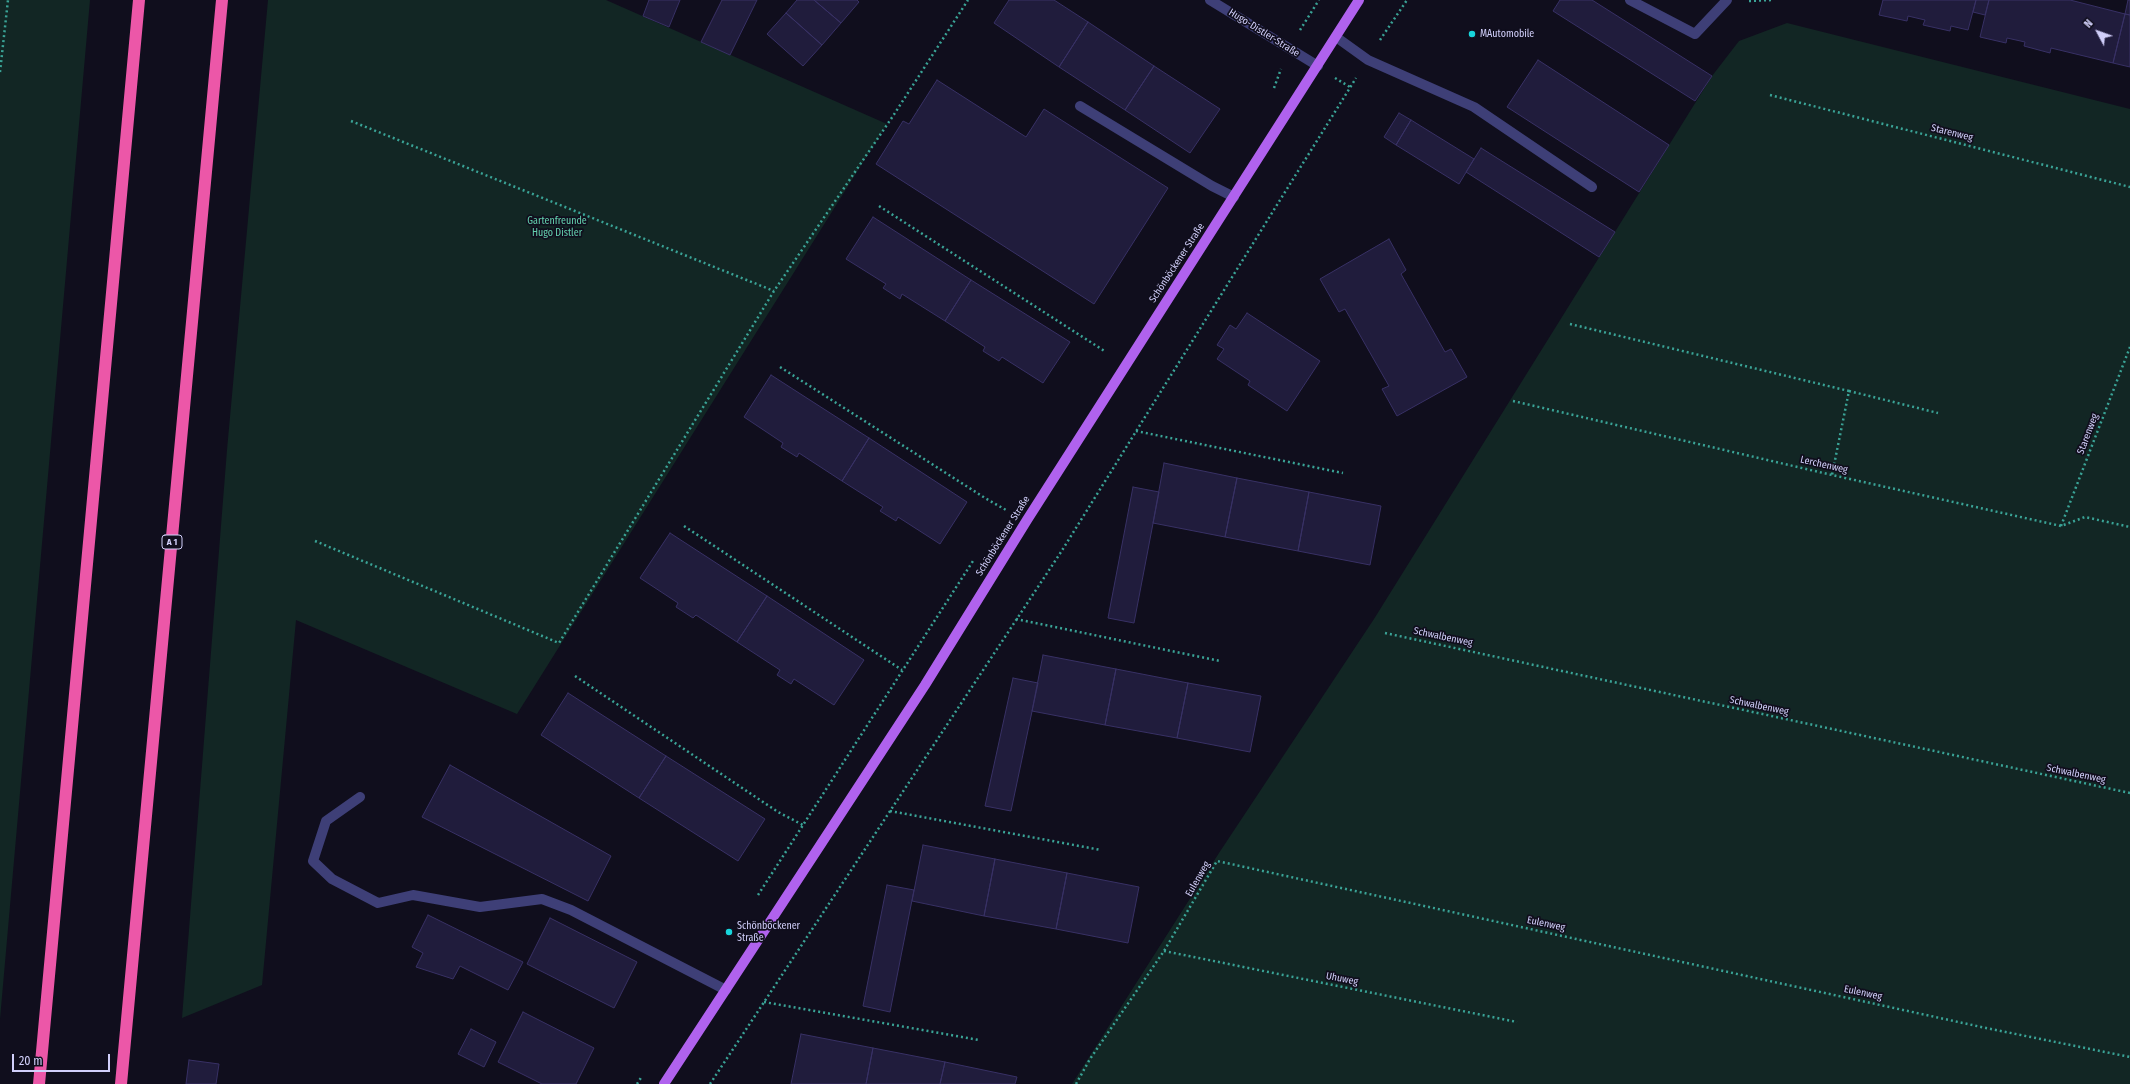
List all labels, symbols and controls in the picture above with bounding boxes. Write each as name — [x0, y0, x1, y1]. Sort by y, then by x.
street label: Hugo-Distler-Straße — [1226, 6, 1302, 60]
north arrow — [2078, 12, 2118, 52]
text: N — [2081, 17, 2096, 31]
place label: MAutomobile — [1480, 28, 1534, 40]
marker: MAutomobile — [1467, 29, 1477, 39]
street label: Starenweg — [1930, 122, 1974, 144]
park label: Gartenfreunde Hugo Distler — [527, 215, 587, 238]
street label: Schönböckener Straße — [1147, 221, 1207, 305]
street label: Starenweg — [2075, 412, 2101, 456]
street label: Lerchenweg — [1799, 454, 1849, 476]
street label: Schönböckener Straße — [974, 494, 1032, 578]
road number: A 1 — [162, 535, 182, 549]
street label: Schwalbenweg — [1412, 625, 1474, 649]
street label: Schwalbenweg — [1728, 694, 1790, 718]
street label: Schwalbenweg — [2045, 762, 2107, 786]
street label: Eulenweg — [1183, 859, 1213, 899]
street label: Eulenweg — [1526, 914, 1566, 934]
place label: Schönböckener Straße — [737, 920, 800, 944]
marker: Schönböckener Straße — [724, 927, 734, 937]
street label: Uhuweg — [1325, 970, 1359, 988]
street label: Eulenweg — [1843, 983, 1883, 1003]
scale bar — [14, 1046, 112, 1072]
text: 20 m — [19, 1054, 43, 1068]

